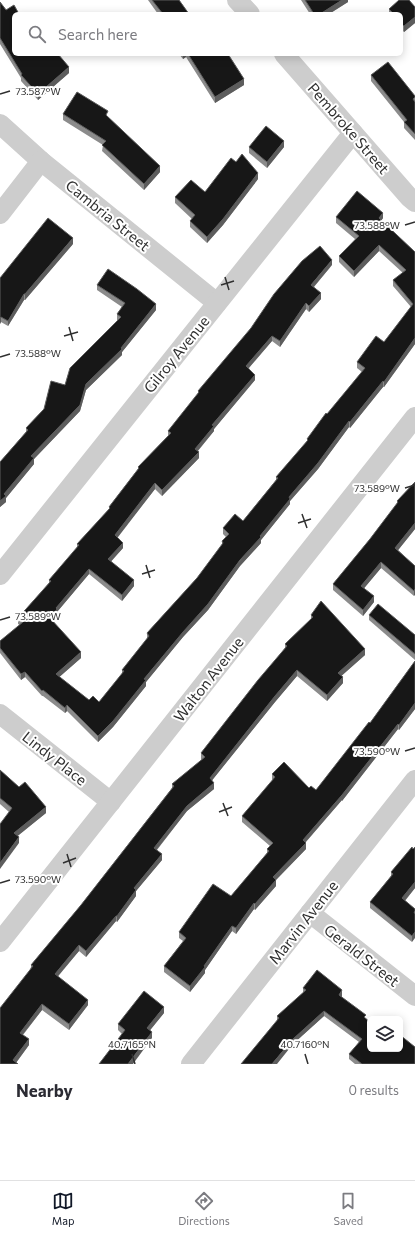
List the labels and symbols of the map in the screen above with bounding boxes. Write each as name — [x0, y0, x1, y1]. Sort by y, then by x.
street label: Pembroke Street — [305, 79, 393, 177]
text: 73.587°W — [15, 85, 61, 97]
street label: Cambria Street — [62, 176, 154, 254]
text: 73.588°W — [354, 219, 400, 231]
street label: Gilroy Avenue — [140, 312, 213, 396]
text: 73.588°W — [15, 347, 61, 359]
text: 73.589°W — [354, 482, 400, 494]
text: 73.589°W — [15, 610, 61, 622]
street label: Walton Avenue — [169, 633, 247, 725]
street label: Lindy Place — [19, 727, 91, 789]
text: 73.590°W — [354, 745, 400, 757]
text: 73.590°W — [15, 873, 61, 885]
street label: Marvin Avenue — [265, 877, 341, 967]
street label: Gerald Street — [321, 920, 403, 990]
text: 40.7165°N — [108, 1038, 156, 1050]
text: 40.7160°N — [281, 1038, 330, 1050]

